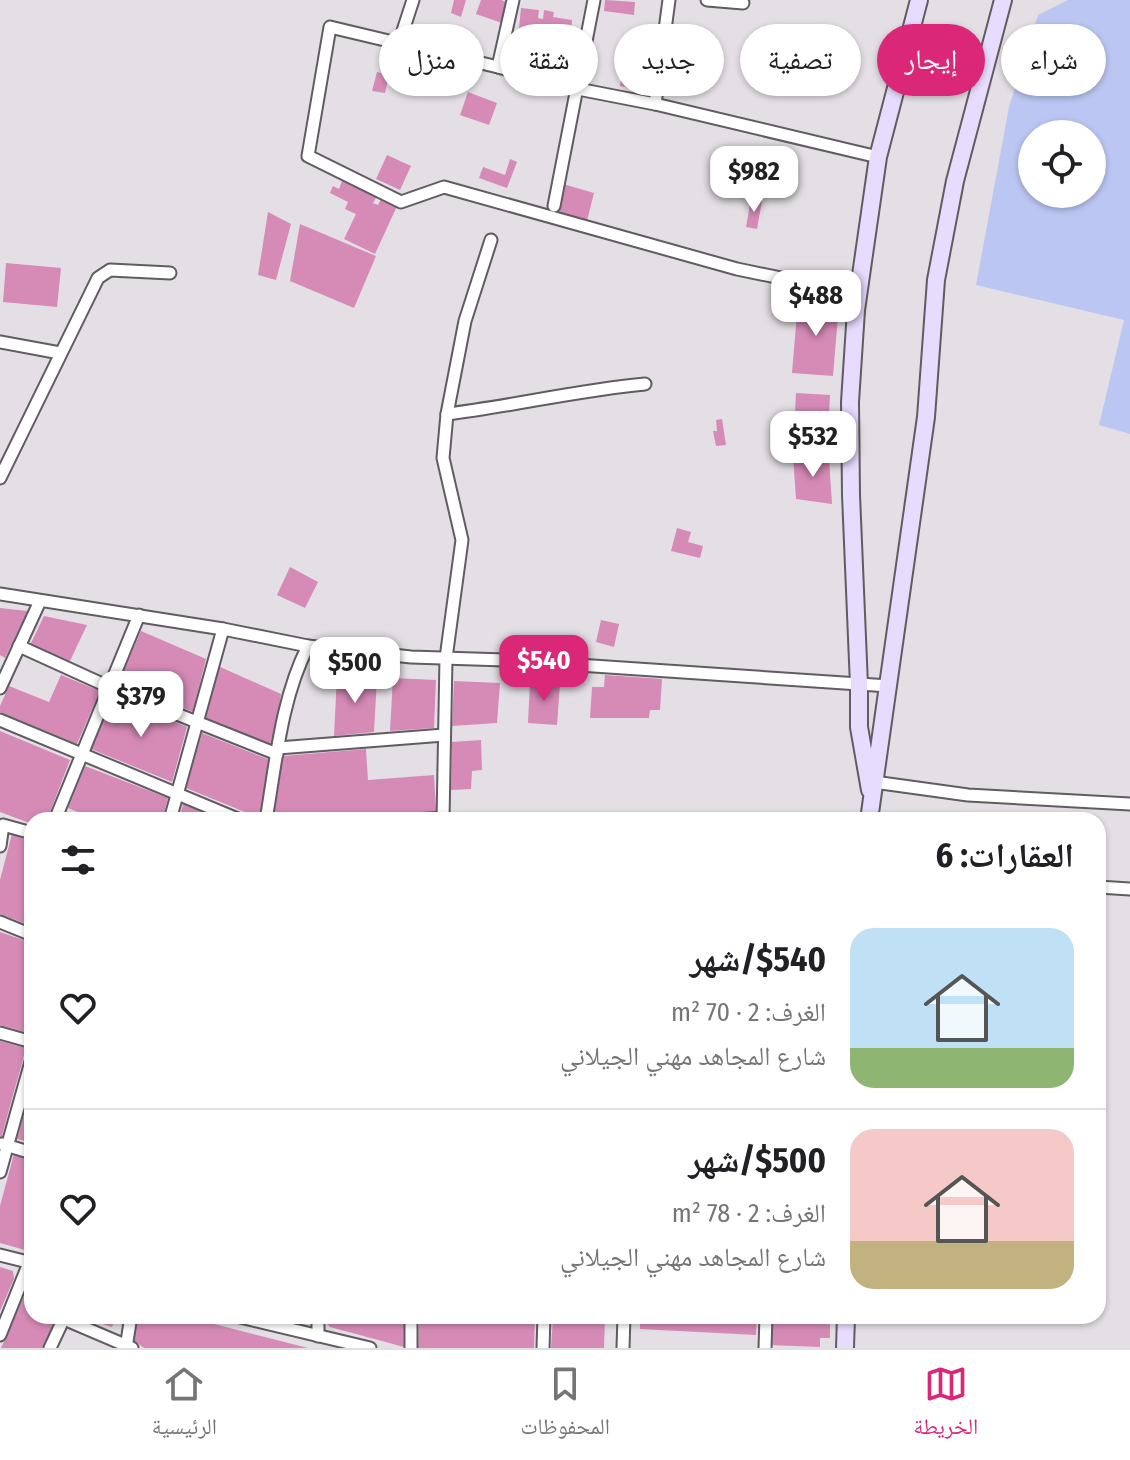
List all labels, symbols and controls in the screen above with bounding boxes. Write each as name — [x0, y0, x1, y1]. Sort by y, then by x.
chip: منزل — [379, 24, 484, 96]
chip: شقة — [500, 24, 598, 96]
chip: جديد — [614, 24, 724, 96]
chip: تصفية — [740, 24, 861, 96]
chip: إيجار — [877, 24, 985, 96]
chip: شراء — [1001, 24, 1106, 96]
map controls — [1018, 120, 1106, 208]
button: locate — [1018, 120, 1106, 208]
pin: $982 — [707, 146, 801, 214]
text: $982 — [728, 156, 780, 187]
pin: $488 — [769, 270, 863, 338]
text: $488 — [789, 280, 843, 311]
pin: $532 — [766, 411, 860, 479]
text: $532 — [788, 421, 838, 452]
pin: $540 — [497, 635, 591, 703]
pin: $500 — [308, 637, 402, 705]
text: $540 — [517, 645, 571, 676]
text: $500 — [328, 647, 382, 678]
pin: $379 — [94, 671, 188, 739]
text: $379 — [116, 681, 166, 712]
text: العقارات: 6 — [935, 835, 1074, 876]
icon: filters — [56, 838, 100, 882]
text: $540/شهر — [690, 939, 826, 980]
icon: home — [914, 960, 1010, 1056]
icon: heart — [56, 986, 100, 1030]
text: الغرف: 2 · 70 m² — [671, 997, 826, 1028]
text: شارع المجاهد مهني الجيلاني — [560, 1041, 826, 1072]
text: $500/شهر — [689, 1140, 826, 1181]
icon: home — [914, 1161, 1010, 1257]
icon: heart — [56, 1187, 100, 1231]
text: الغرف: 2 · 78 m² — [672, 1198, 826, 1229]
text: شارع المجاهد مهني الجيلاني — [560, 1242, 826, 1273]
tab: الرئيسية — [152, 1362, 217, 1448]
tab: المحفوظات — [520, 1362, 610, 1448]
tab: الخريطة — [913, 1362, 978, 1448]

